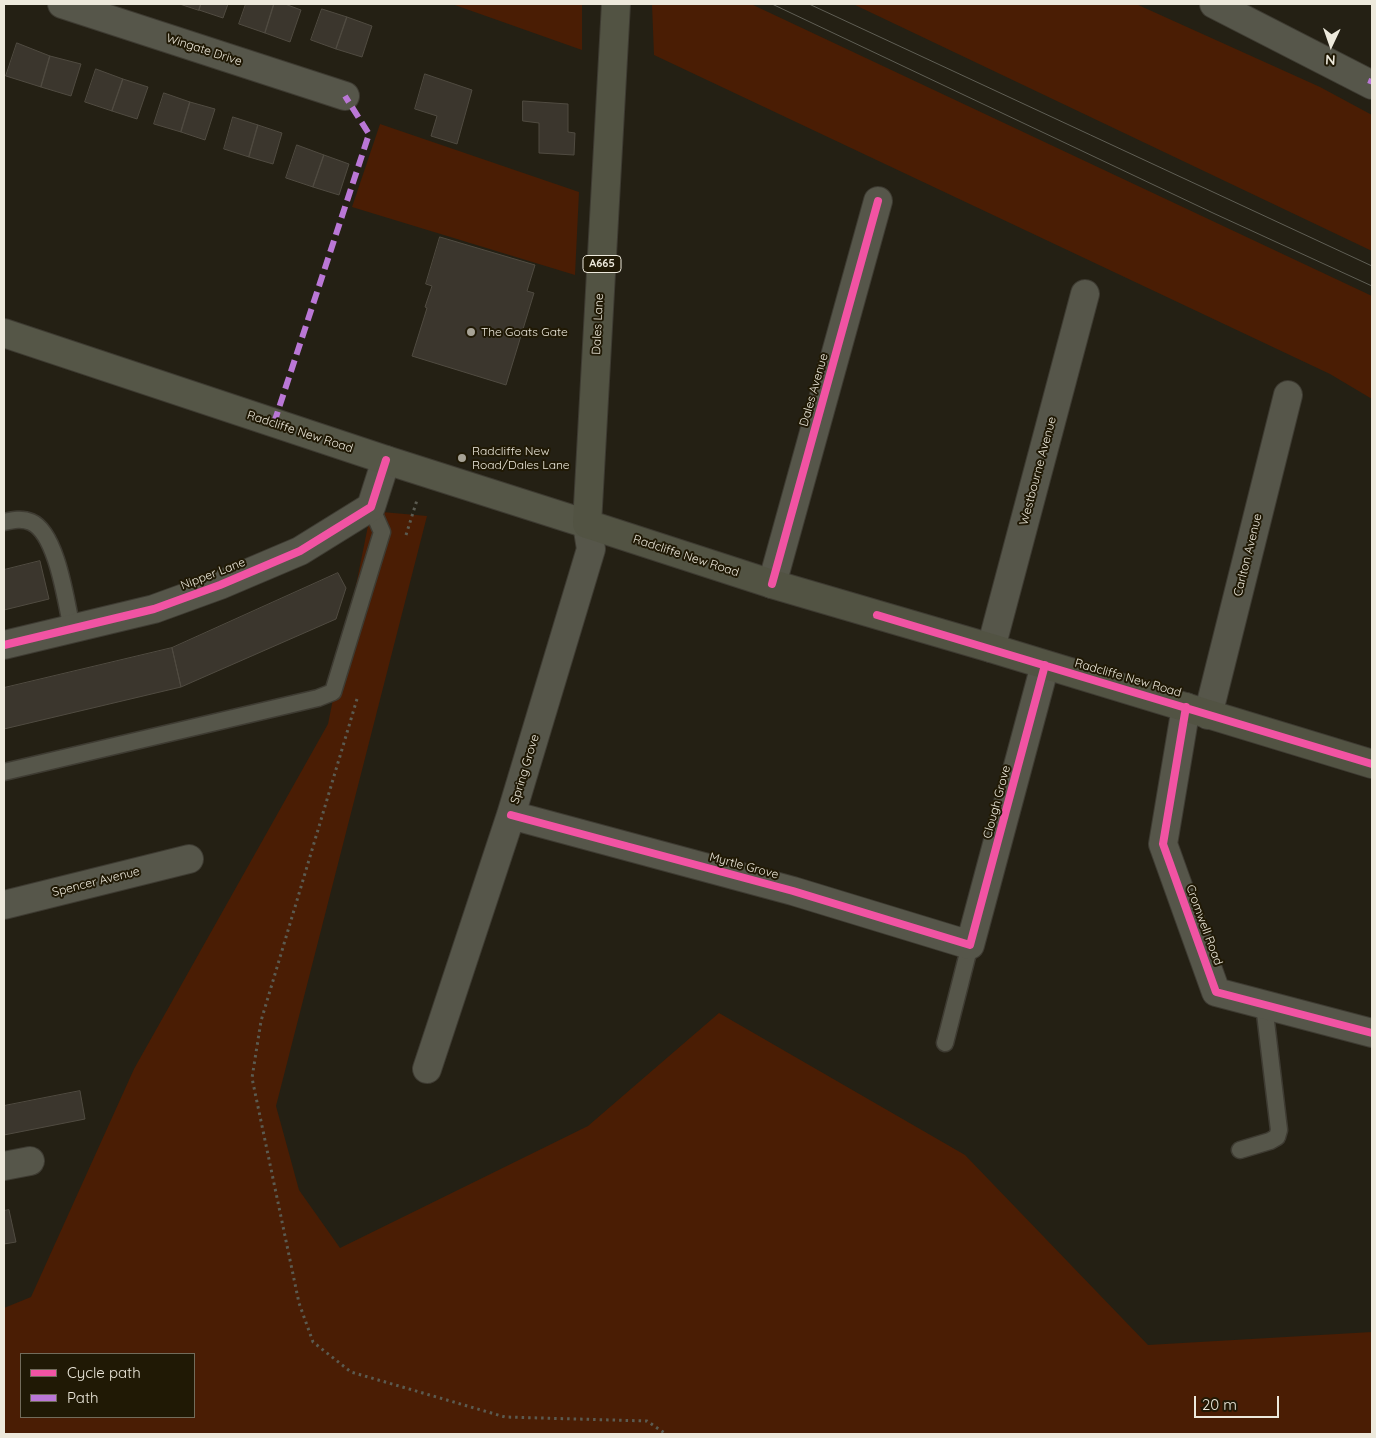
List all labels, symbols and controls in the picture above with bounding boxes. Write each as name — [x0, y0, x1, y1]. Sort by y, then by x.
north arrow — [1306, 20, 1356, 70]
street label: Wingate Drive — [164, 31, 244, 69]
text: N — [1325, 51, 1336, 69]
road number: A665 — [583, 255, 621, 272]
street label: Dales Lane — [589, 293, 607, 355]
place label: The Goats Gate — [481, 325, 568, 339]
marker: The Goats Gate — [465, 326, 477, 338]
street label: Dales Avenue — [797, 352, 831, 428]
street label: Radcliffe New Road — [245, 408, 355, 456]
street label: Westbourne Avenue — [1017, 415, 1059, 527]
place label: Radcliffe New Road/Dales Lane — [472, 444, 570, 472]
marker: Radcliffe New Road/Dales Lane — [456, 452, 468, 464]
street label: Carlton Avenue — [1231, 512, 1265, 598]
street label: Radcliffe New Road — [631, 532, 741, 580]
street label: Nipper Lane — [179, 555, 247, 593]
street label: Radcliffe New Road — [1073, 656, 1183, 700]
street label: Spring Grove — [508, 733, 542, 805]
street label: Clough Grove — [980, 764, 1014, 840]
street label: Myrtle Grove — [708, 850, 780, 882]
street label: Spencer Avenue — [51, 864, 141, 900]
street label: Cromwell Road — [1183, 883, 1225, 967]
legend — [20, 1353, 195, 1418]
text: Cycle path — [67, 1363, 141, 1382]
scale bar — [1196, 1386, 1281, 1418]
text: Path — [67, 1388, 99, 1407]
text: 20 m — [1202, 1395, 1237, 1414]

